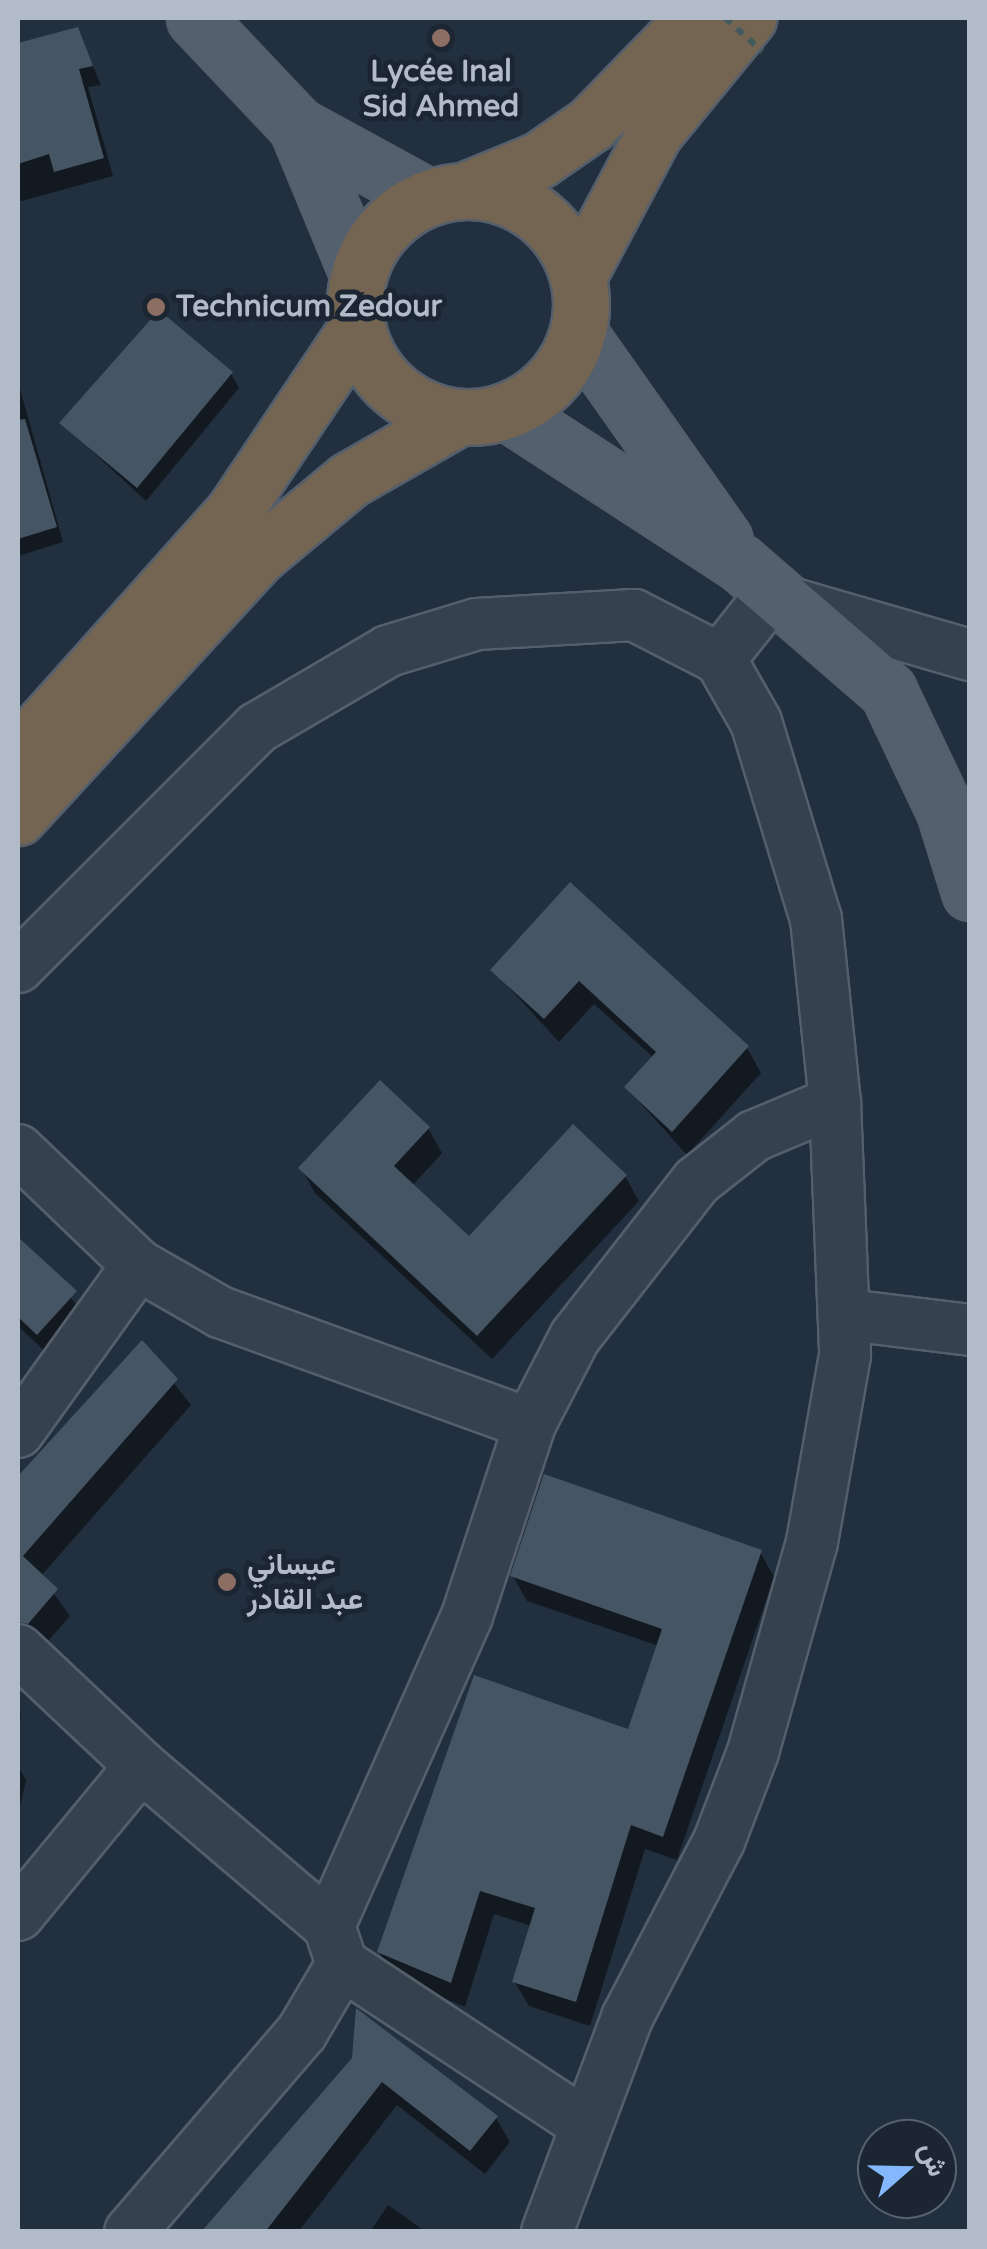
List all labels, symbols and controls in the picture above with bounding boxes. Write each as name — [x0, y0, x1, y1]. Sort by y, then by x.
marker: Lycée Inal Sid Ahmed — [430, 27, 452, 49]
place label: Lycée Inal Sid Ahmed — [363, 54, 519, 124]
place label: Technicum Zedour — [176, 289, 442, 325]
marker: Technicum Zedour — [145, 296, 167, 318]
place label: عيساني عبد القادر — [247, 1547, 363, 1618]
marker: عيساني عبد القادر — [216, 1571, 238, 1593]
north arrow — [857, 2119, 957, 2219]
text: ش — [912, 2138, 955, 2181]

